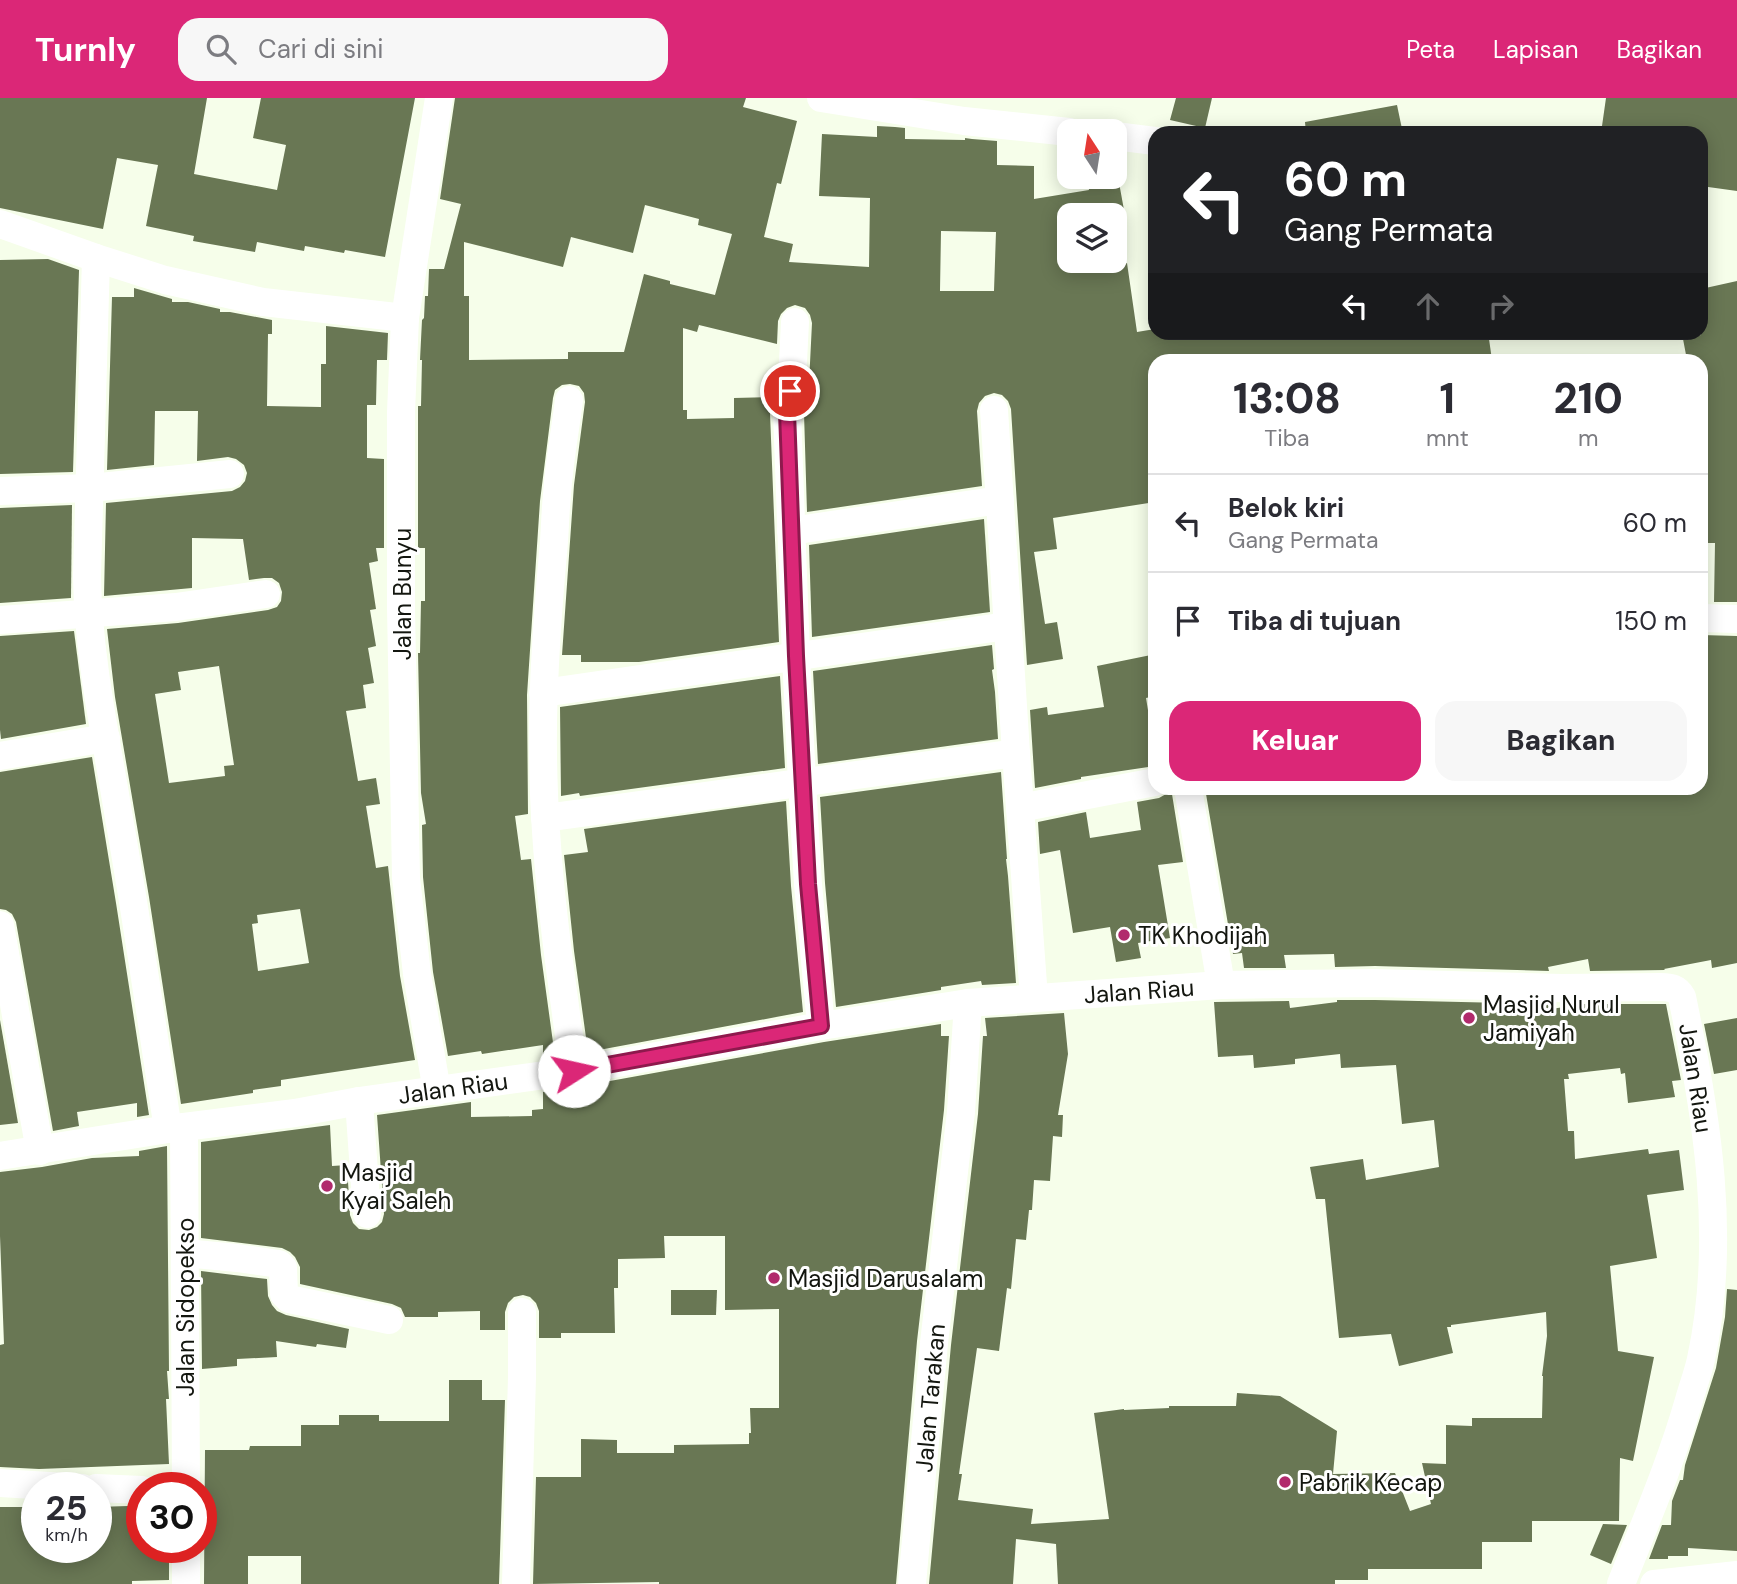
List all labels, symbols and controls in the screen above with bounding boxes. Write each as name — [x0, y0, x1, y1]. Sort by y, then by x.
search box — [178, 18, 668, 81]
text: Turnly — [35, 28, 136, 71]
icon: search — [202, 30, 240, 68]
text: Cari di sini — [258, 32, 383, 66]
text: Peta — [1406, 34, 1455, 65]
text: Lapisan — [1493, 34, 1578, 65]
text: Bagikan — [1616, 34, 1702, 65]
north arrow — [1057, 119, 1127, 189]
map controls — [1057, 119, 1127, 273]
text: 60 m — [1284, 147, 1407, 211]
icon: left — [1169, 154, 1260, 245]
button: layers — [1057, 203, 1127, 273]
text: Gang Permata — [1284, 209, 1493, 251]
icon: left — [1336, 287, 1374, 325]
icon: ahead — [1409, 287, 1447, 325]
icon: right — [1482, 287, 1520, 325]
pin — [760, 361, 820, 421]
text: 13:08 — [1233, 371, 1341, 426]
text: 1 — [1440, 371, 1455, 426]
text: 210 — [1554, 371, 1623, 426]
icon: arrive — [771, 372, 809, 410]
text: Tiba — [1264, 423, 1310, 453]
text: mnt — [1426, 423, 1469, 453]
text: m — [1578, 423, 1599, 453]
text: Belok kiri — [1228, 491, 1344, 525]
icon: left — [1169, 504, 1207, 542]
text: 60 m — [1623, 506, 1687, 540]
text: Gang Permata — [1228, 525, 1379, 555]
street label: Jalan Bunyu — [387, 528, 418, 660]
icon: arrive — [1169, 602, 1207, 640]
text: Tiba di tujuan — [1228, 604, 1401, 638]
text: 150 m — [1615, 604, 1687, 638]
button: Keluar — [1169, 701, 1421, 781]
button: Bagikan — [1435, 701, 1687, 781]
place label: TK Khodijah — [1138, 920, 1267, 951]
marker: TK Khodijah — [1116, 927, 1132, 943]
street label: Jalan Riau — [1083, 972, 1195, 1010]
place label: Masjid Nurul Jamiyah — [1483, 989, 1620, 1048]
marker: Masjid Nurul Jamiyah — [1461, 1010, 1477, 1026]
street label: Jalan Riau — [1672, 1021, 1720, 1135]
position arrow — [537, 1034, 611, 1108]
street label: Jalan Riau — [396, 1065, 510, 1111]
place label: Masjid Kyai Saleh — [341, 1157, 451, 1216]
marker: Masjid Kyai Saleh — [319, 1178, 335, 1194]
street label: Jalan Sidopekso — [170, 1218, 201, 1396]
place label: Masjid Darusalam — [788, 1263, 983, 1294]
marker: Masjid Darusalam — [766, 1270, 782, 1286]
street label: Jalan Tarakan — [908, 1322, 952, 1474]
place label: Pabrik Kecap — [1299, 1467, 1442, 1498]
speed limit sign: 30 — [126, 1472, 217, 1563]
marker: Pabrik Kecap — [1277, 1474, 1293, 1490]
text: 25 — [46, 1485, 87, 1531]
text: km/h — [45, 1523, 88, 1547]

